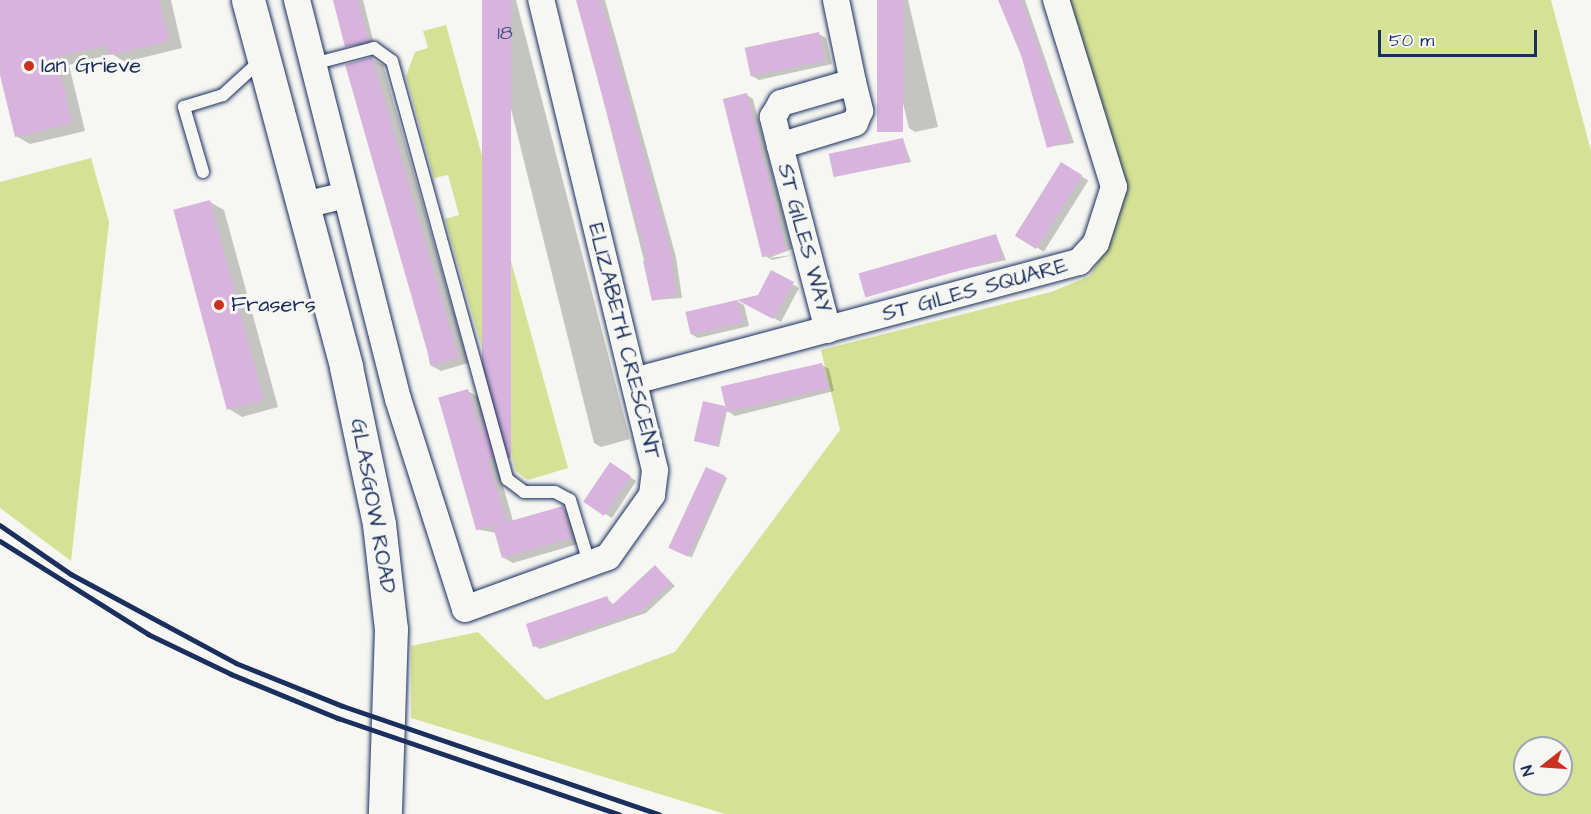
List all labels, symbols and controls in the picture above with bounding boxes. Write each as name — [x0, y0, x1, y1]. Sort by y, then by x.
scale bar — [1381, 18, 1540, 56]
house number: 18 — [497, 21, 513, 45]
text: 50 m — [1389, 28, 1434, 53]
place label: Ian Grieve — [41, 53, 141, 79]
marker: Ian Grieve — [22, 59, 36, 73]
street label: ST GILES WAY — [771, 161, 837, 315]
street label: ELIZABETH CRESCENT — [582, 220, 666, 462]
street label: ST GILES SQUARE — [879, 252, 1071, 328]
place label: Frasers — [231, 292, 316, 318]
marker: Frasers — [212, 298, 226, 312]
street label: GLASGOW ROAD — [345, 417, 401, 595]
north arrow — [1513, 736, 1573, 796]
text: N — [1516, 763, 1540, 779]

